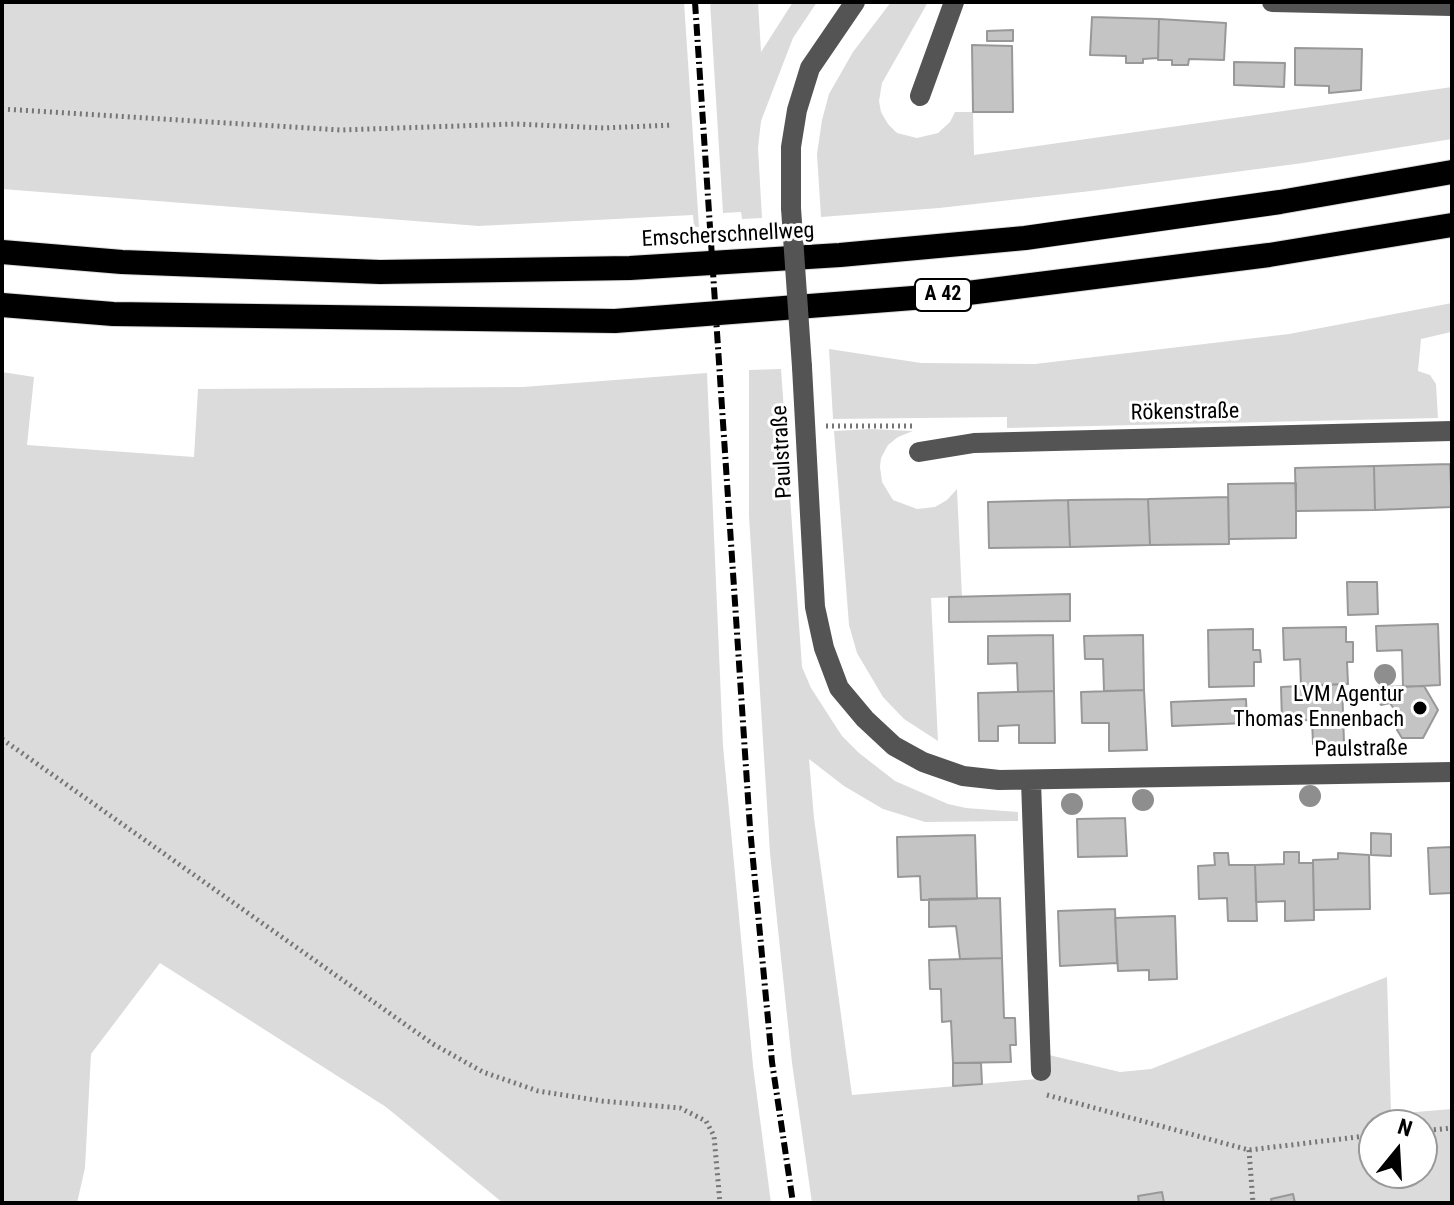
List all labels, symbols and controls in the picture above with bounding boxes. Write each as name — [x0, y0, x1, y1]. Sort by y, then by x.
street label: Emscherschnellweg — [641, 218, 815, 254]
road number: A 42 — [915, 279, 971, 311]
street label: Rökenstraße — [1131, 399, 1239, 427]
street label: Paulstraße — [767, 405, 799, 499]
place label: LVM Agentur Thomas Ennenbach — [1233, 682, 1404, 734]
marker: LVM Agentur Thomas Ennenbach — [1411, 699, 1429, 717]
street label: Paulstraße — [1314, 736, 1408, 764]
north arrow — [1358, 1109, 1438, 1189]
text: N — [1395, 1114, 1415, 1142]

